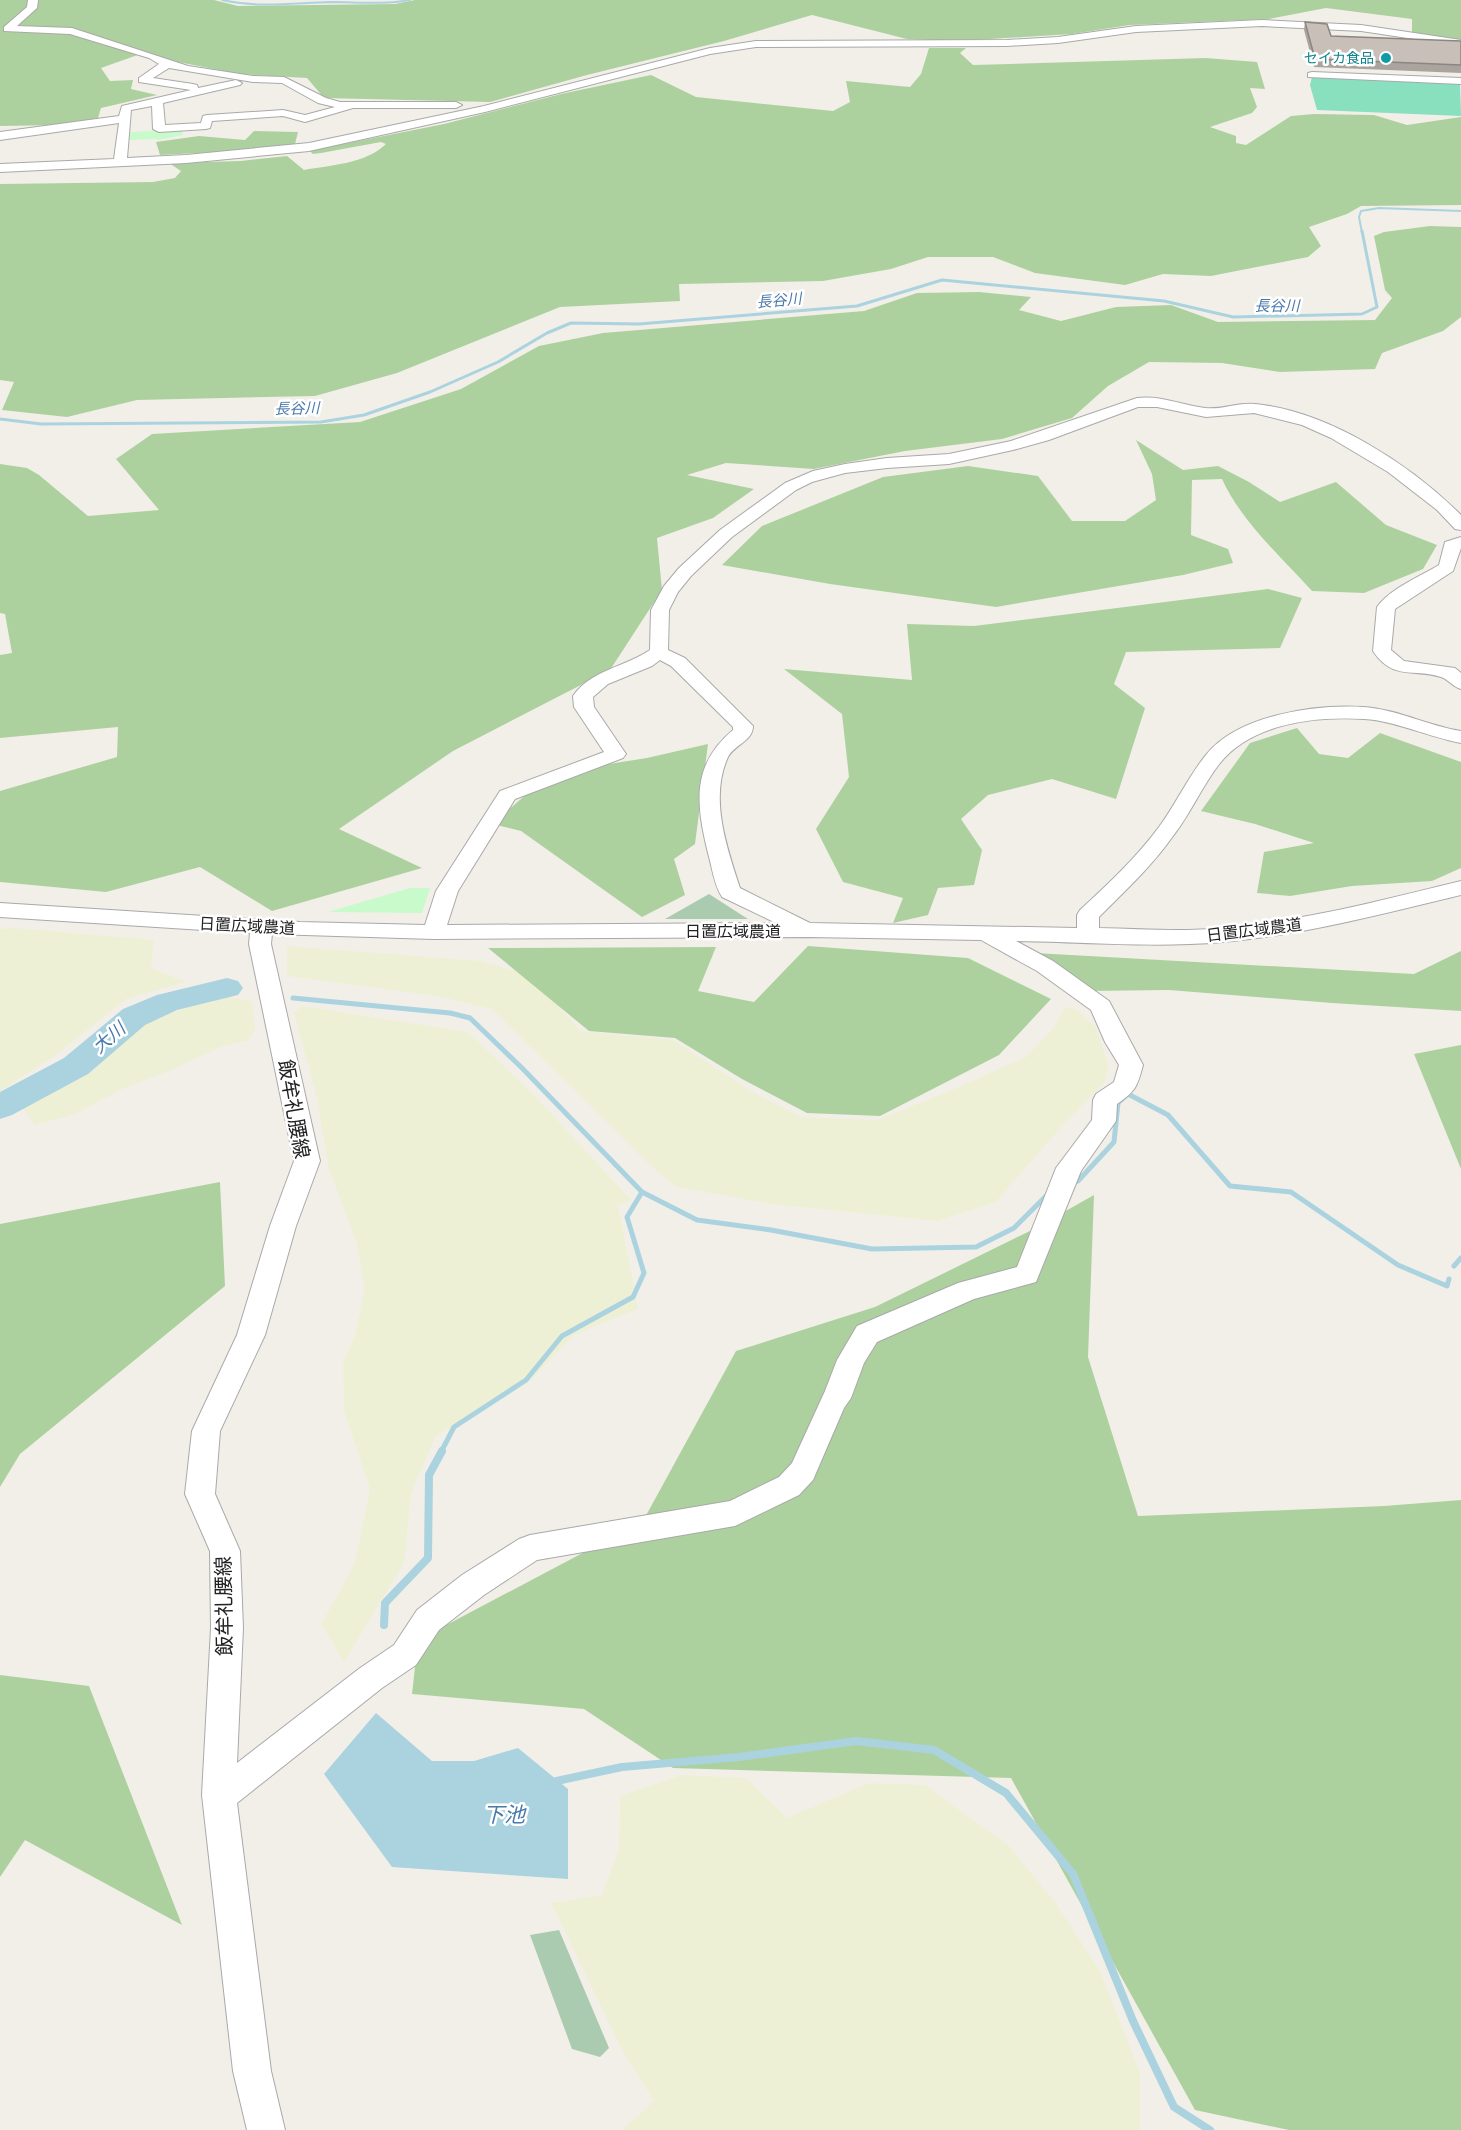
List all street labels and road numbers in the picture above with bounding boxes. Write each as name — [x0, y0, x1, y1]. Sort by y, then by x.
street label: 日置広域農道 — [199, 915, 295, 937]
street label: 日置広域農道 — [1205, 916, 1303, 944]
street label: 日置広域農道 — [685, 923, 781, 940]
street label: 飯牟礼腰線 — [274, 1058, 314, 1160]
street label: 飯牟礼腰線 — [212, 1556, 236, 1656]

